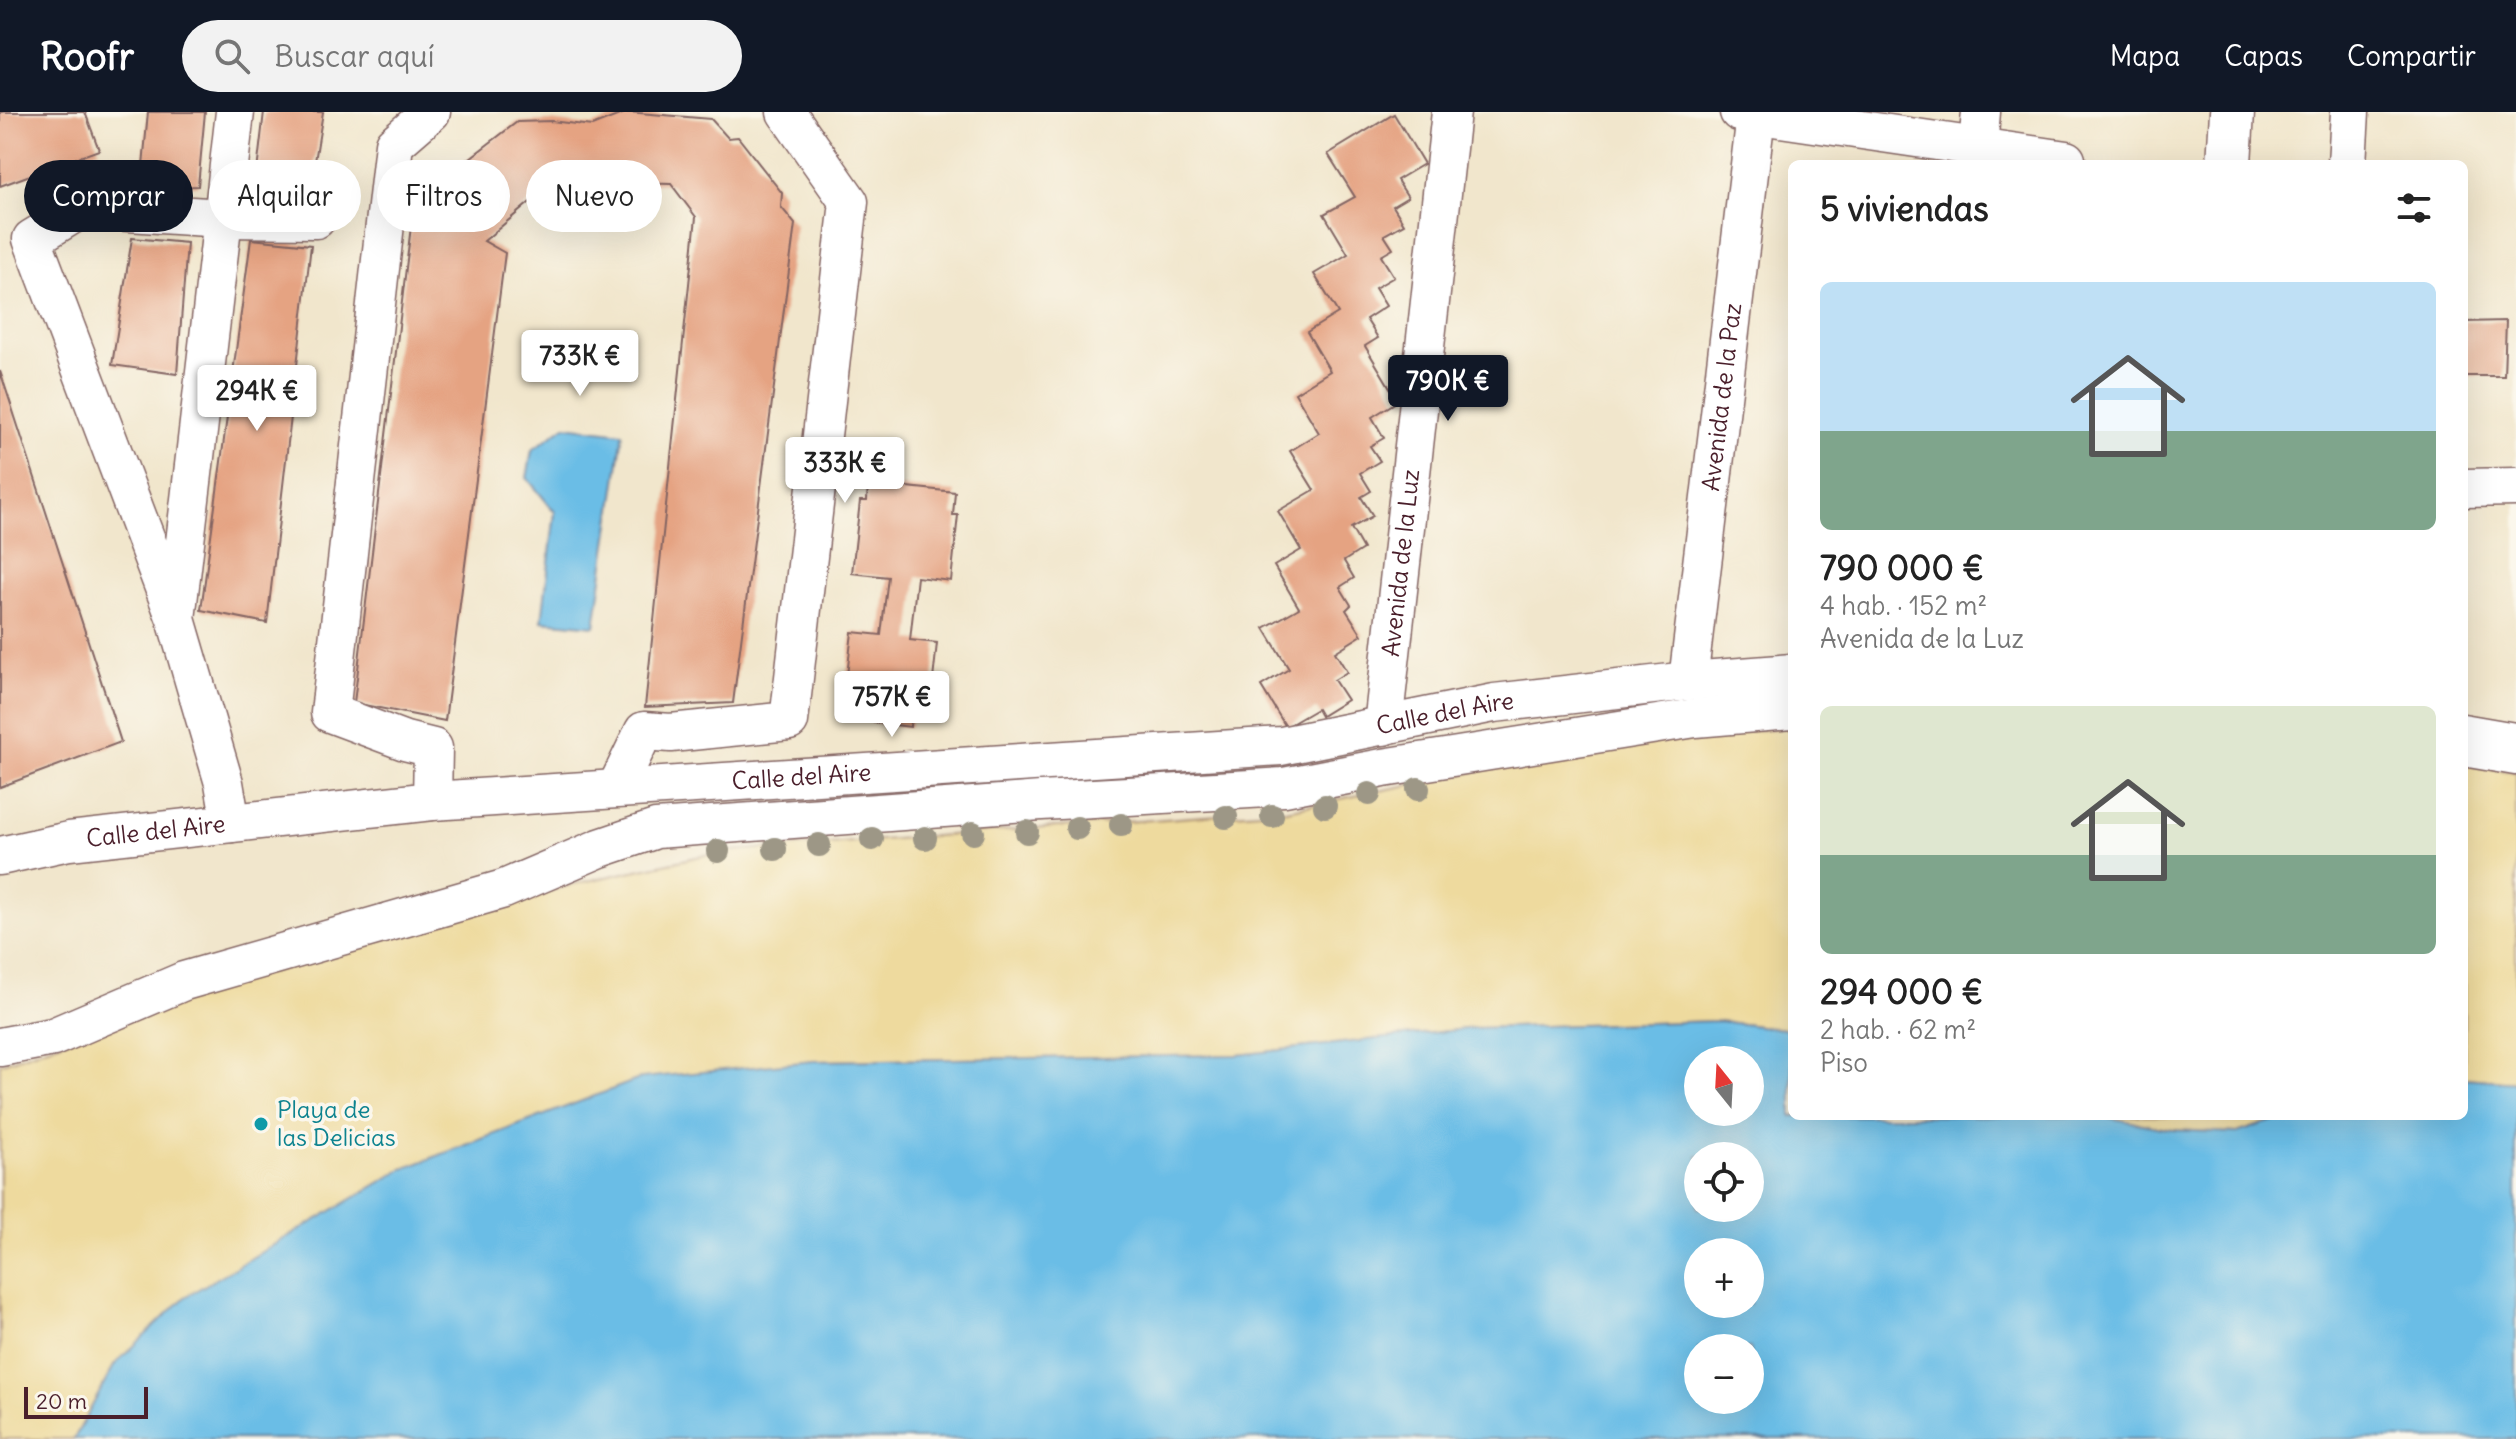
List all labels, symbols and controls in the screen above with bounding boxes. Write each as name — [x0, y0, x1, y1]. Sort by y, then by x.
search box — [182, 20, 742, 92]
text: Roofr — [40, 33, 134, 80]
icon: search — [210, 34, 254, 78]
text: Buscar aquí — [274, 37, 434, 75]
text: Mapa — [2110, 38, 2180, 74]
text: Capas — [2224, 38, 2303, 74]
text: Compartir — [2347, 38, 2476, 74]
chip: Comprar — [24, 160, 193, 232]
chip: Alquilar — [209, 160, 361, 232]
chip: Filtros — [377, 160, 510, 232]
chip: Nuevo — [526, 160, 662, 232]
icon: filters — [2392, 186, 2436, 230]
text: 5 viviendas — [1820, 187, 1989, 230]
street label: Avenida de la Paz — [1695, 301, 1747, 493]
pin: 733K € — [515, 330, 645, 398]
icon: home — [2056, 334, 2200, 478]
text: 733K € — [539, 339, 621, 372]
pin: 790K € — [1383, 355, 1513, 423]
text: 790K € — [1406, 364, 1490, 397]
pin: 294K € — [192, 365, 322, 433]
text: 294K € — [215, 374, 299, 407]
pin: 333K € — [780, 437, 910, 505]
text: 333K € — [803, 446, 887, 479]
street label: Avenida de la Luz — [1375, 468, 1425, 658]
text: 790 000 € — [1820, 546, 1984, 589]
text: 4 hab. · 152 m² — [1820, 589, 1987, 622]
text: Avenida de la Luz — [1820, 622, 2024, 655]
pin: 757K € — [827, 671, 957, 739]
text: 757K € — [852, 680, 932, 713]
street label: Calle del Aire — [1373, 685, 1515, 740]
street label: Calle del Aire — [731, 757, 872, 796]
icon: home — [2056, 758, 2200, 902]
street label: Calle del Aire — [85, 808, 227, 853]
text: 294 000 € — [1820, 970, 1983, 1013]
text: 2 hab. · 62 m² — [1820, 1013, 1976, 1046]
north arrow — [1684, 1046, 1764, 1126]
map controls — [1684, 1046, 1764, 1414]
text: Piso — [1820, 1046, 1868, 1079]
place label: Playa de las Delicias — [277, 1094, 396, 1152]
marker: Playa de las Delicias — [252, 1115, 270, 1133]
button: locate — [1684, 1142, 1764, 1222]
button: + — [1684, 1238, 1764, 1318]
button: − — [1684, 1334, 1764, 1414]
scale bar — [24, 1383, 148, 1419]
text: 20 m — [36, 1387, 87, 1415]

